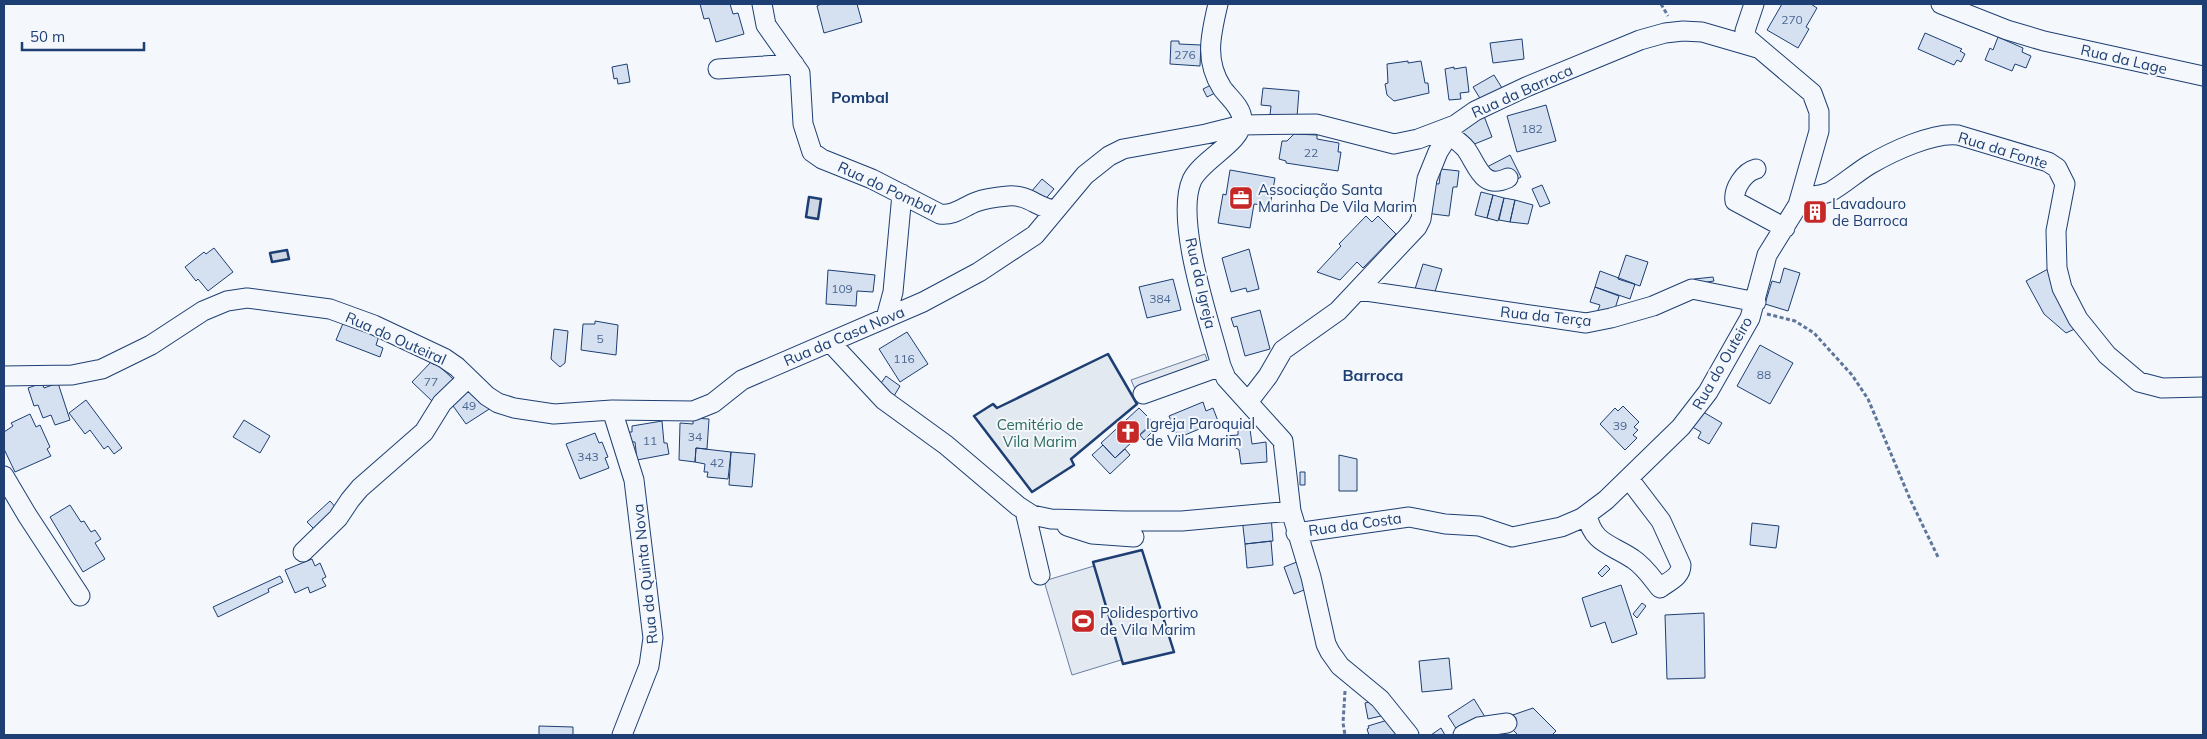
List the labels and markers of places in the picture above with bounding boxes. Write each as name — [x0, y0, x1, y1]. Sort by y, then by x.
place label: Associação Santa Marinha De Vila Marim — [1258, 180, 1417, 216]
office icon: Associação Santa Marinha De Vila Marim — [1228, 185, 1254, 211]
place label: Lavadouro de Barroca — [1832, 194, 1908, 230]
building icon: Lavadouro de Barroca — [1802, 199, 1828, 225]
place label: Igreja Paroquial de Vila Marim — [1146, 414, 1255, 450]
church icon: Igreja Paroquial de Vila Marim — [1115, 419, 1141, 445]
place label: Polidesportivo de Vila Marim — [1100, 603, 1198, 639]
sports icon: Polidesportivo de Vila Marim — [1070, 608, 1096, 634]

